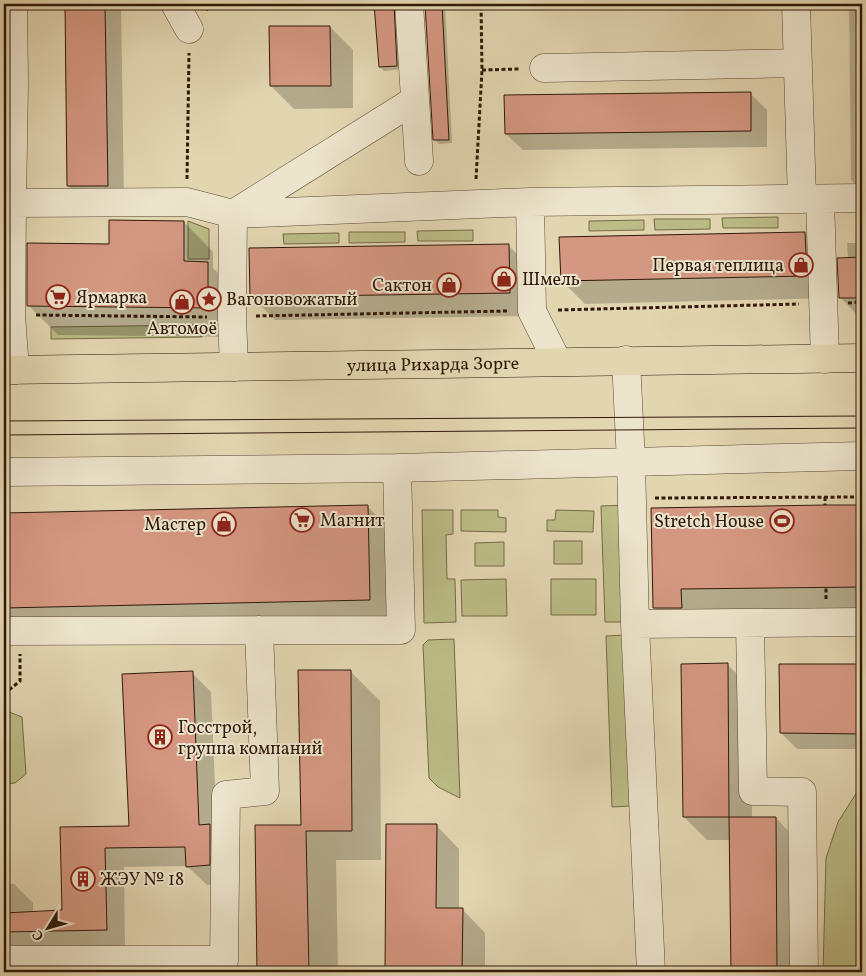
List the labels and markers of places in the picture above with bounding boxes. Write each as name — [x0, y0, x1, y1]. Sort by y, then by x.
shop icon: Первая теплица — [788, 252, 814, 278]
place label: Первая теплица — [652, 254, 784, 279]
shop icon: Шмель — [491, 266, 517, 292]
place label: Шмель — [522, 268, 580, 293]
shop icon: Сактон — [436, 272, 462, 298]
place label: Сактон — [372, 274, 432, 299]
supermarket icon: Ярмарка — [45, 284, 71, 310]
place label: Ярмарка — [76, 286, 147, 311]
place icon: Вагоновожатый — [196, 286, 222, 312]
place label: Вагоновожатый — [226, 288, 358, 313]
shop icon: Автомоё — [169, 289, 195, 315]
place label: Автомоё — [147, 317, 217, 342]
supermarket icon: Магнит — [289, 507, 315, 533]
sports icon: Stretch House — [769, 508, 795, 534]
place label: Магнит — [320, 509, 384, 534]
place label: Stretch House — [654, 510, 764, 535]
shop icon: Мастер — [211, 511, 237, 537]
place label: Мастер — [144, 513, 206, 538]
place label: Госстрой, группа компаний — [178, 716, 323, 762]
building icon: Госстрой, группа компаний — [147, 724, 173, 750]
building icon: ЖЭУ № 18 — [70, 866, 96, 892]
place label: ЖЭУ № 18 — [100, 868, 184, 893]

